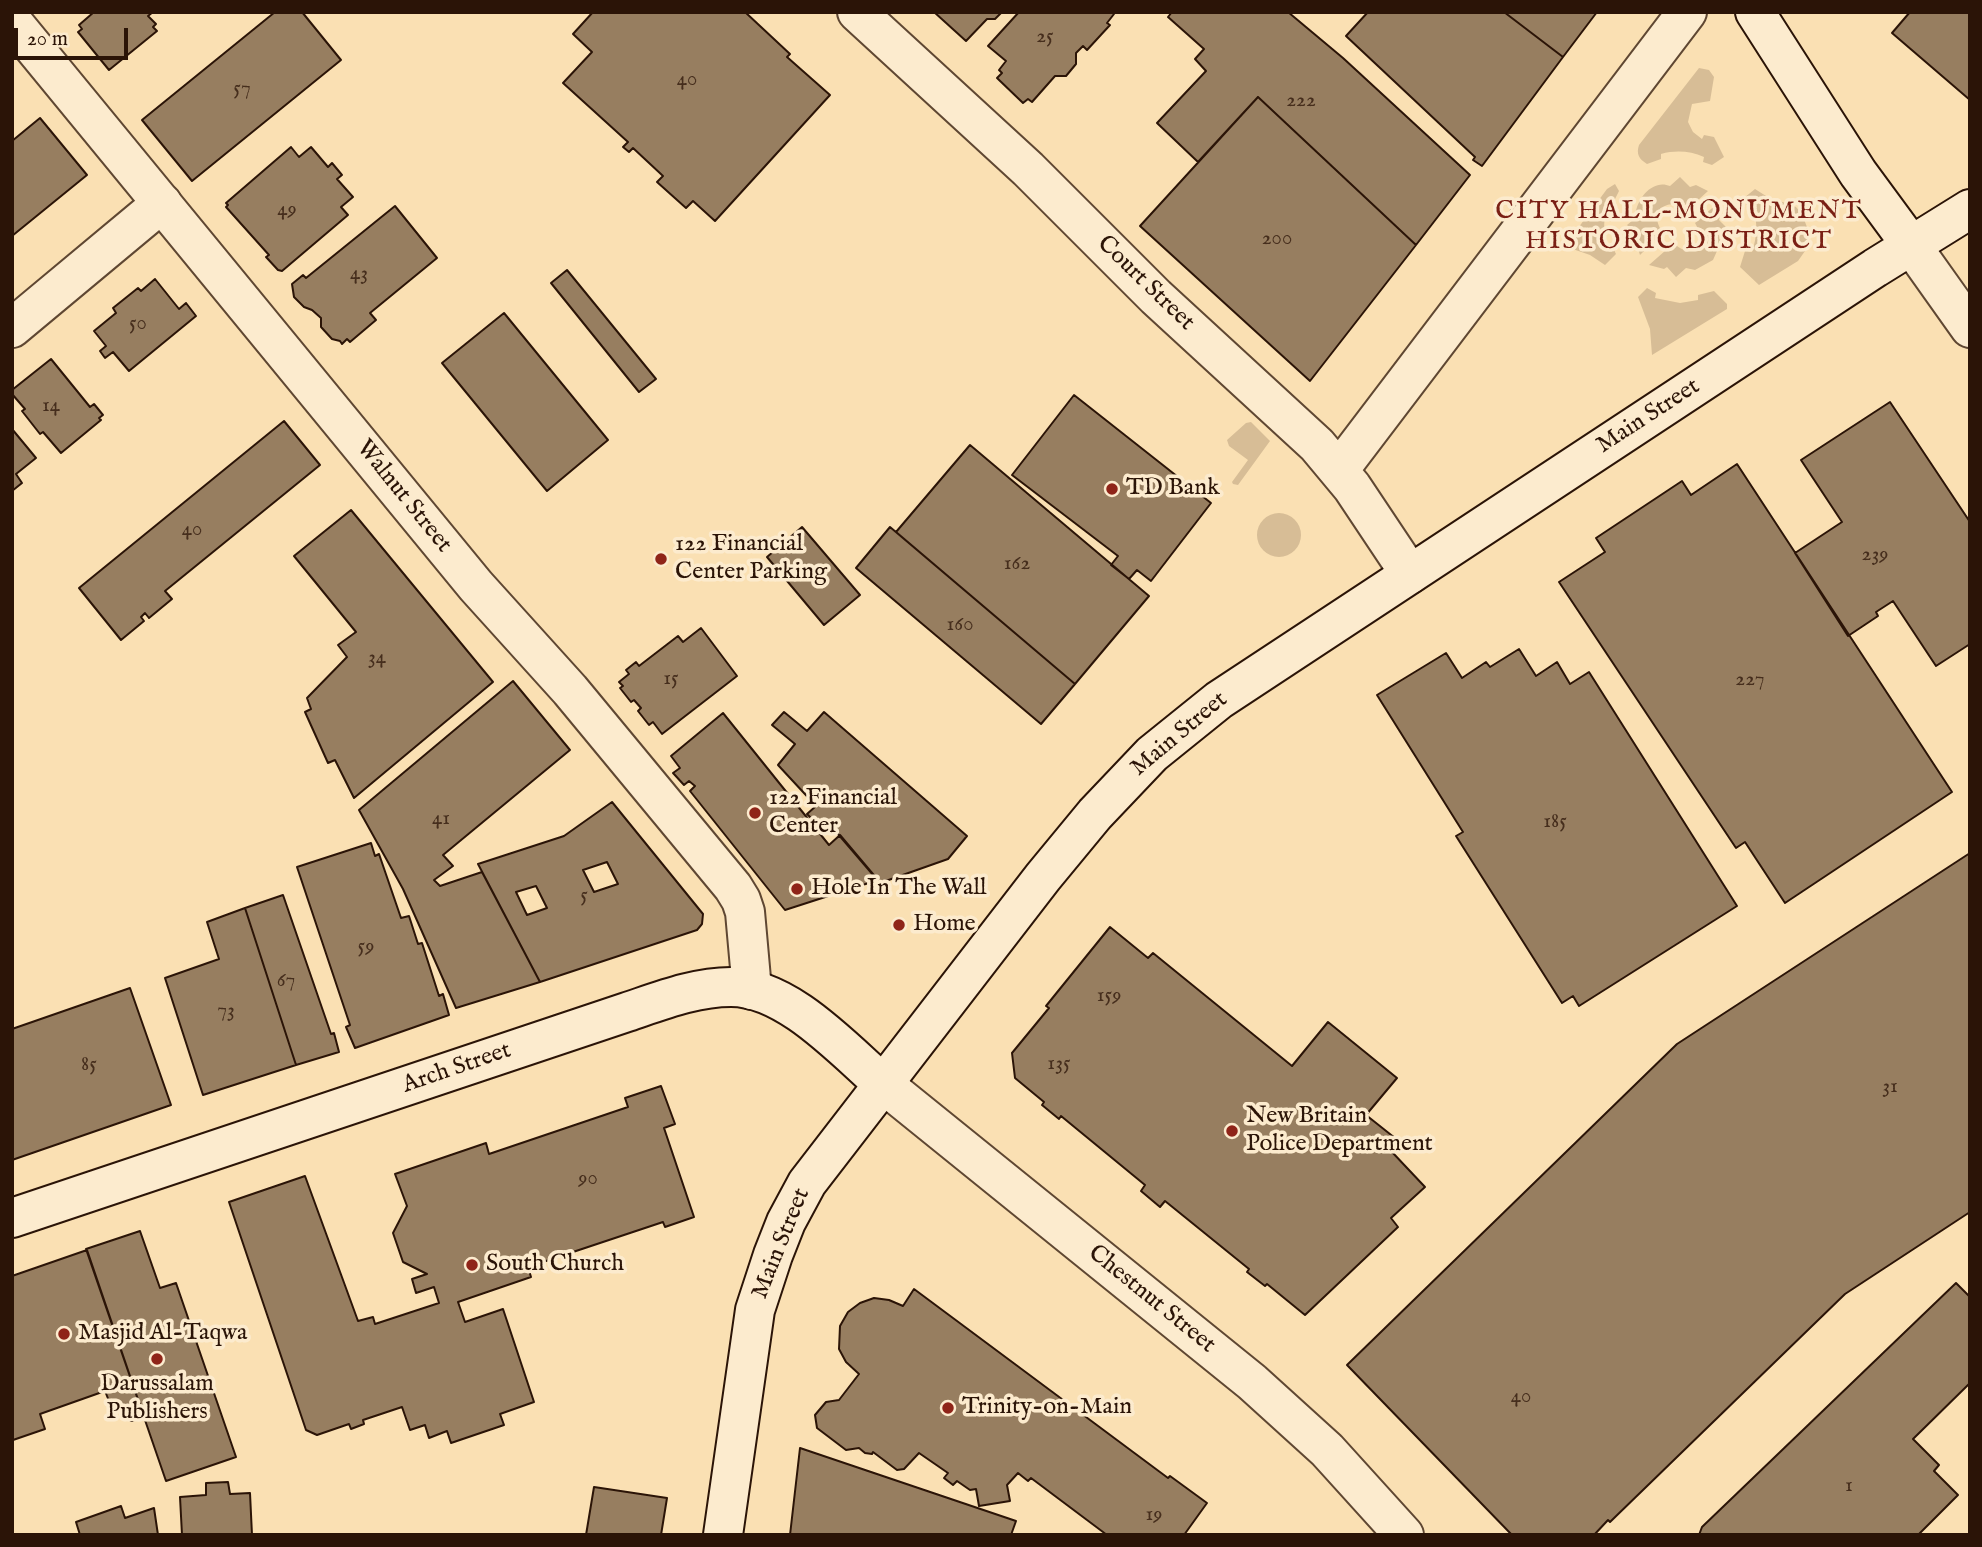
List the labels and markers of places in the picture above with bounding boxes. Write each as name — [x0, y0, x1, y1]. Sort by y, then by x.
place label: TD Bank — [1126, 475, 1220, 503]
marker: TD Bank — [1104, 481, 1120, 497]
place label: 122 Financial Center Parking — [675, 531, 827, 587]
marker: 122 Financial Center Parking — [653, 551, 669, 567]
place label: 122 Financial Center — [769, 785, 897, 841]
marker: 122 Financial Center — [747, 805, 763, 821]
place label: Hole In The Wall — [811, 875, 987, 903]
marker: Hole In The Wall — [789, 881, 805, 897]
place label: Home — [913, 911, 976, 939]
marker: Home — [891, 917, 907, 933]
place label: New Britain Police Department — [1246, 1103, 1433, 1159]
marker: New Britain Police Department — [1224, 1123, 1240, 1139]
place label: South Church — [486, 1251, 624, 1279]
marker: South Church — [464, 1257, 480, 1273]
place label: Masjid Al-Taqwa — [78, 1320, 247, 1348]
marker: Masjid Al-Taqwa — [56, 1326, 72, 1342]
marker: Darussalam Publishers — [149, 1351, 165, 1367]
place label: Darussalam Publishers — [100, 1371, 214, 1427]
place label: Trinity-on-Main — [962, 1394, 1132, 1422]
marker: Trinity-on-Main — [940, 1400, 956, 1416]

